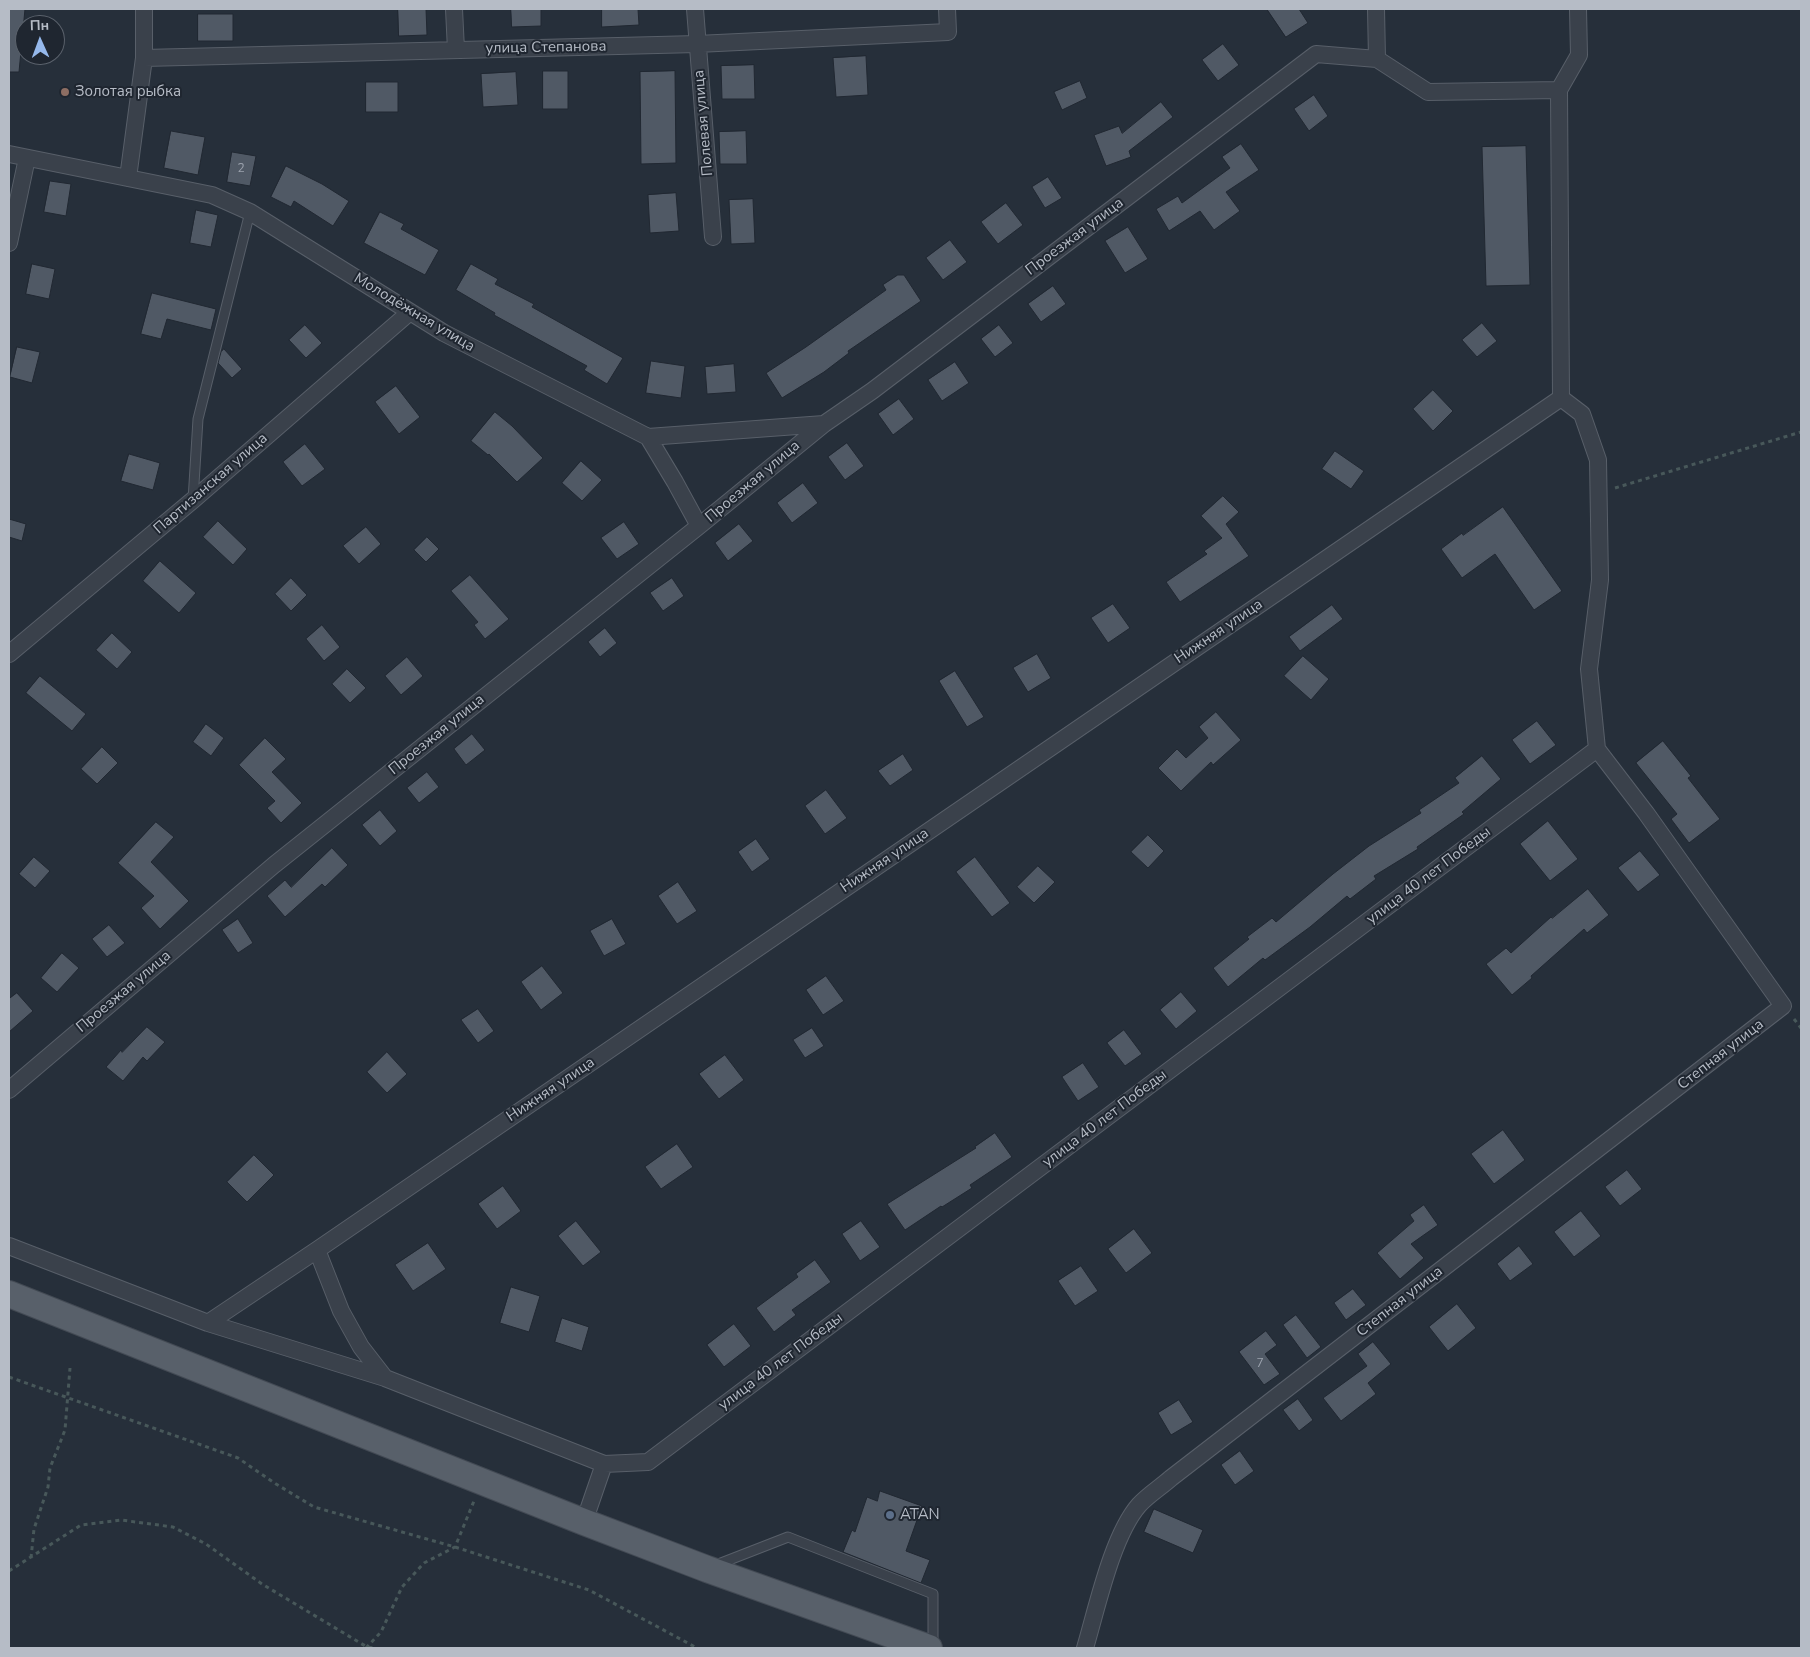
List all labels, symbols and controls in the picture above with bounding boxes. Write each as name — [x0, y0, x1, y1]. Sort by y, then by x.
north arrow — [15, 15, 65, 65]
text: Пн — [30, 16, 49, 35]
street label: улица Степанова — [485, 38, 607, 58]
street label: Полевая улица — [690, 69, 718, 177]
place label: Золотая рыбка — [75, 83, 181, 101]
marker: Золотая рыбка — [59, 86, 71, 98]
house number: 2 — [237, 162, 245, 176]
street label: Проезжая улица — [1022, 194, 1128, 280]
street label: Молодёжная улица — [350, 270, 478, 356]
street label: Партизанская улица — [150, 430, 272, 538]
street label: Проезжая улица — [702, 437, 804, 527]
street label: Нижняя улица — [1171, 596, 1267, 668]
street label: Проезжая улица — [386, 691, 488, 779]
street label: улица 40 лет Победы — [1363, 823, 1495, 929]
street label: Нижняя улица — [837, 825, 933, 897]
street label: Проезжая улица — [73, 947, 175, 1037]
street label: Степная улица — [1674, 1016, 1768, 1094]
street label: Нижняя улица — [503, 1054, 599, 1126]
street label: улица 40 лет Победы — [1039, 1066, 1171, 1172]
street label: Степная улица — [1353, 1263, 1447, 1341]
street label: улица 40 лет Победы — [715, 1309, 847, 1415]
house number: 7 — [1256, 1357, 1264, 1371]
place label: ATAN — [900, 1506, 940, 1524]
marker: ATAN — [884, 1509, 896, 1521]

